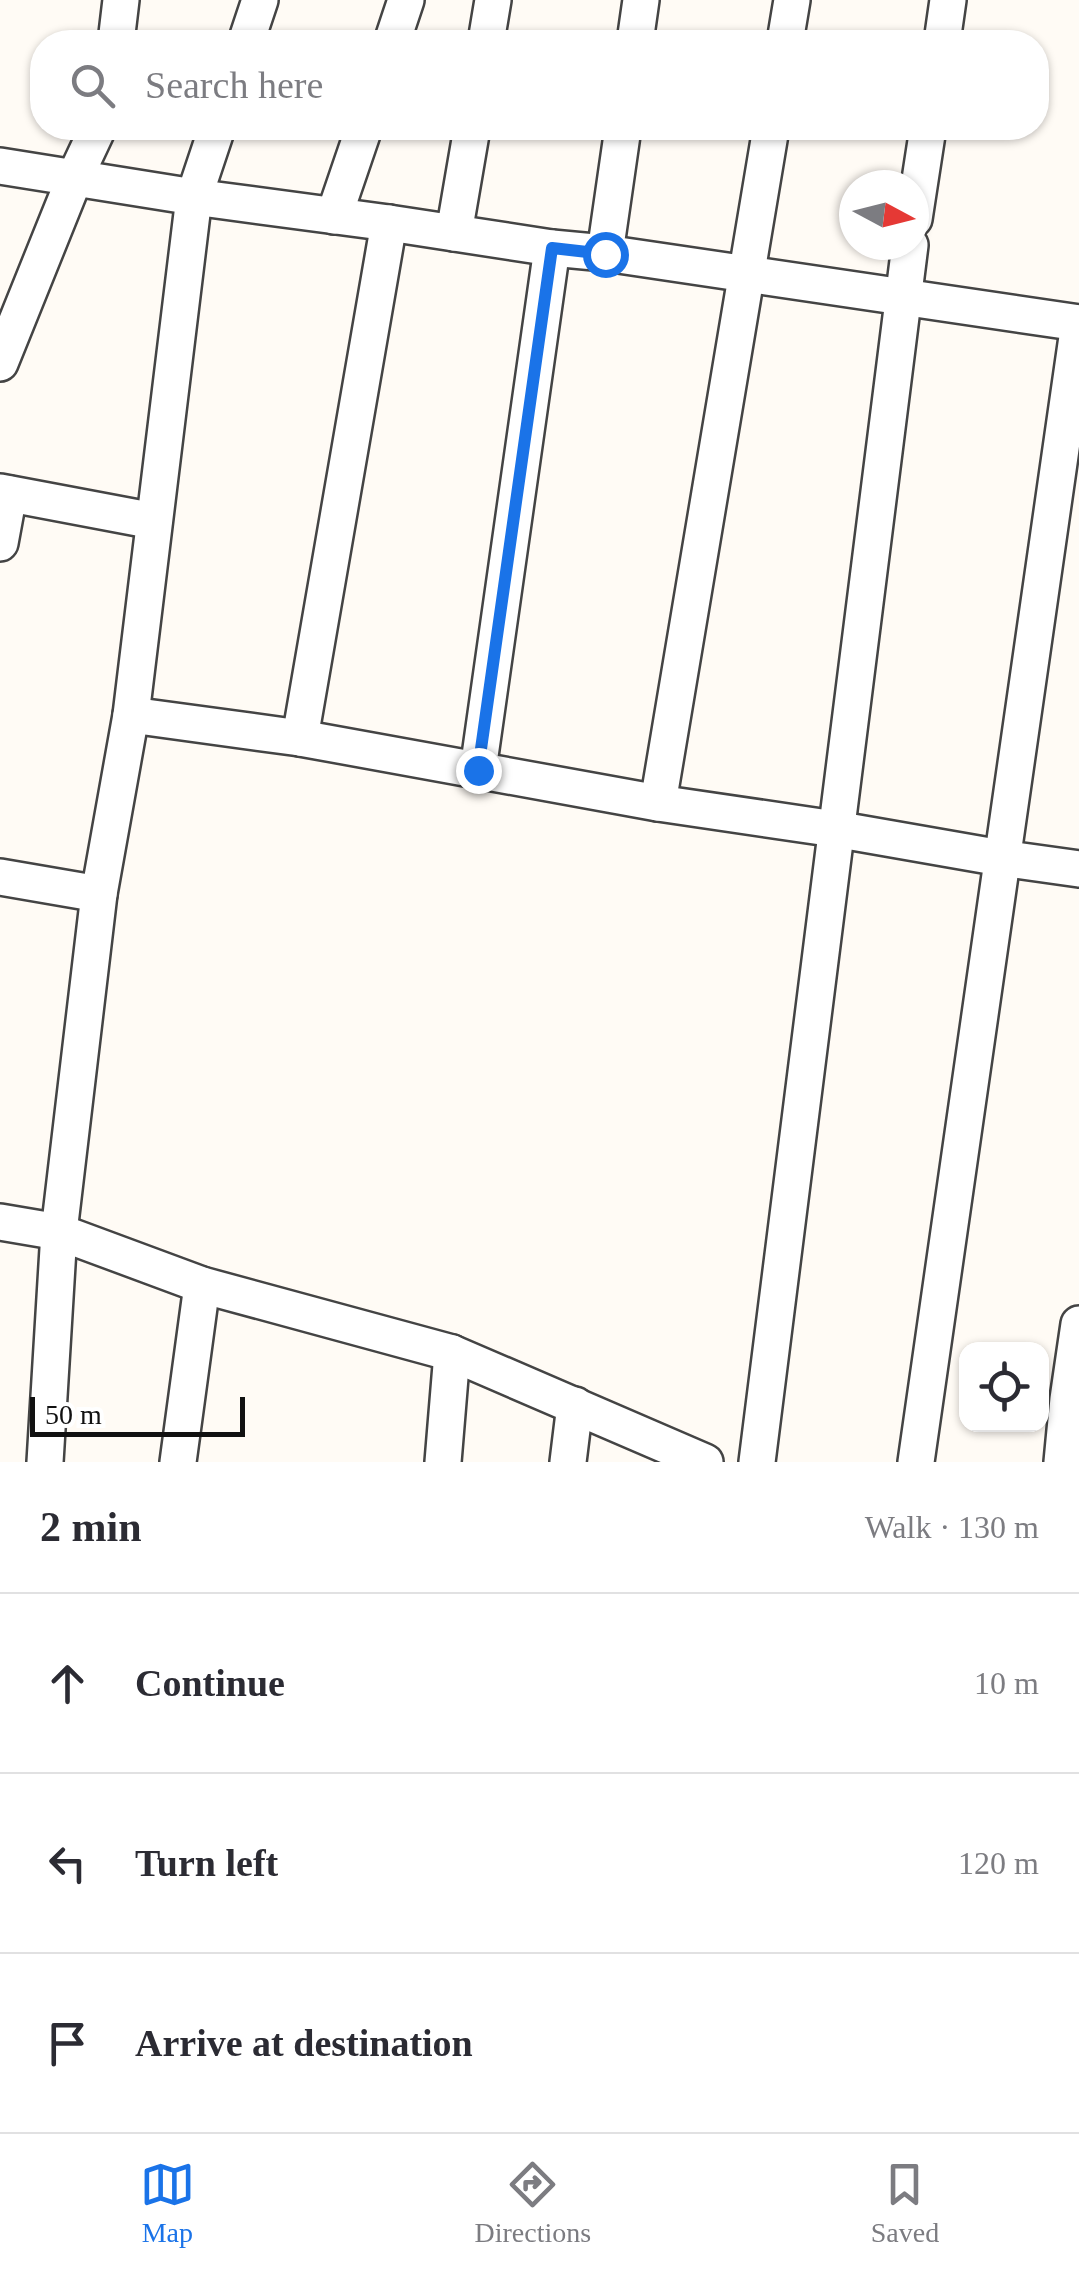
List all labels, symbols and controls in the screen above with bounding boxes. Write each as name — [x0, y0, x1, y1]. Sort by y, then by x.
search box — [30, 30, 1049, 140]
icon: search — [65, 58, 120, 113]
text: Search here — [145, 64, 323, 106]
north arrow — [839, 170, 929, 260]
route start — [583, 232, 629, 278]
route end — [456, 748, 502, 794]
map controls — [959, 1342, 1049, 1432]
button: locate — [959, 1342, 1049, 1432]
scale bar — [30, 1392, 245, 1436]
text: 50 m — [45, 1399, 102, 1430]
text: 2 min — [40, 1504, 142, 1550]
text: Walk · 130 m — [865, 1509, 1039, 1545]
icon: ahead — [40, 1656, 95, 1711]
text: Continue — [135, 1662, 285, 1704]
text: 10 m — [974, 1665, 1039, 1701]
icon: left — [40, 1836, 95, 1891]
text: Turn left — [135, 1842, 278, 1884]
text: 120 m — [958, 1845, 1039, 1881]
icon: arrive — [40, 2016, 95, 2071]
text: Arrive at destination — [135, 2022, 473, 2064]
tab: Map — [140, 2157, 195, 2249]
tab: Directions — [474, 2157, 591, 2249]
tab: Saved — [871, 2157, 939, 2249]

